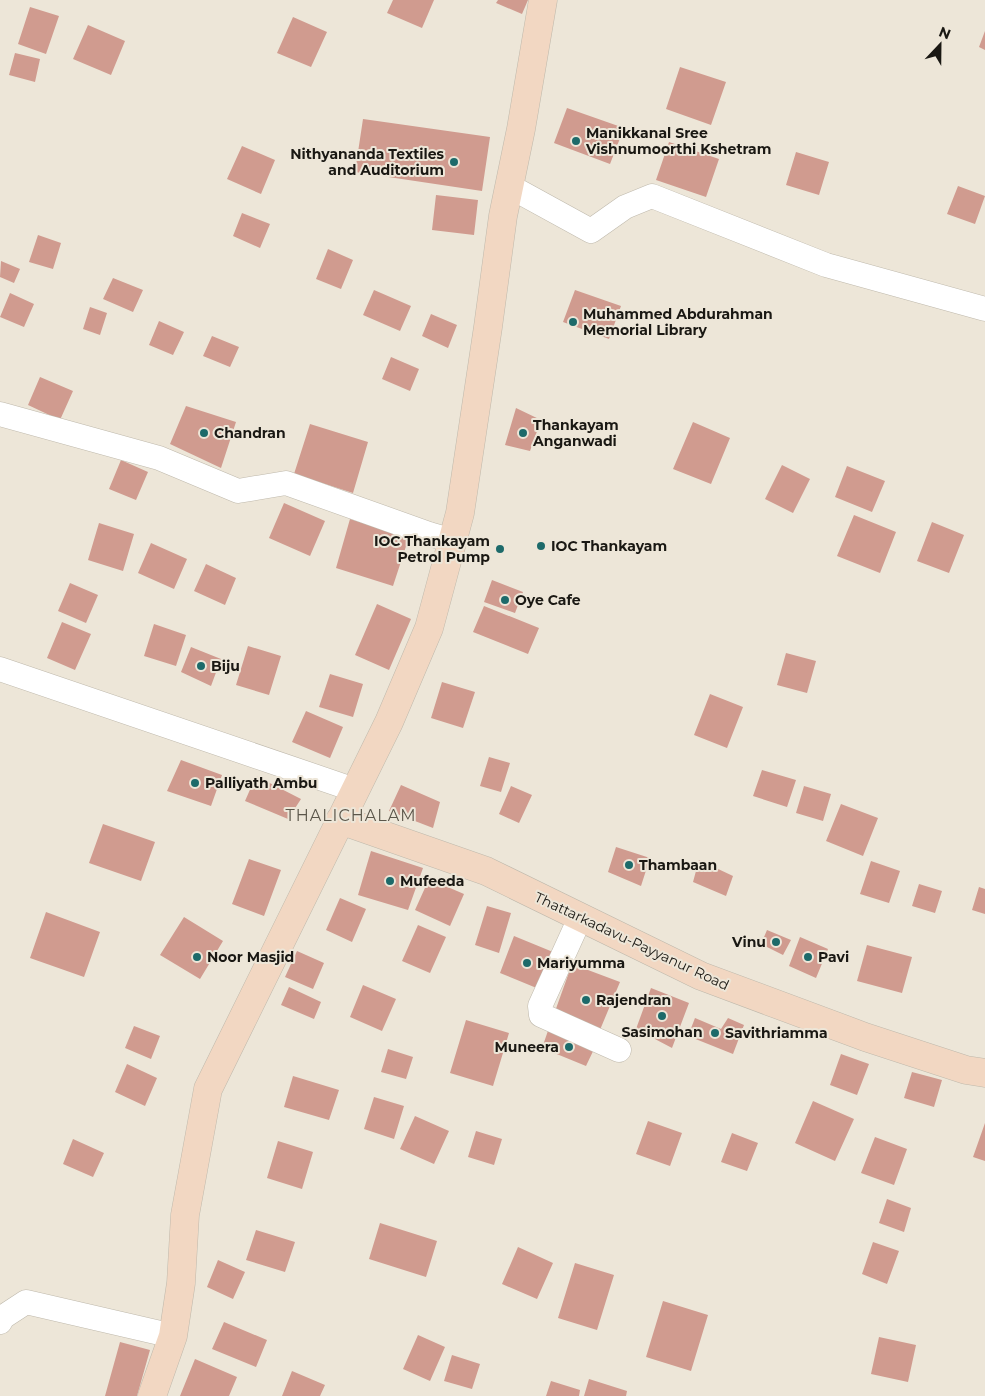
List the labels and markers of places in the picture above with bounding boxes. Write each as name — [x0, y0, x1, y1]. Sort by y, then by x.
place label: Manikkanal Sree Vishnumoorthi Kshetram — [585, 124, 771, 158]
marker: Manikkanal Sree Vishnumoorthi Kshetram — [570, 135, 582, 147]
place label: Nithyananda Textiles and Auditorium — [290, 145, 445, 179]
marker: Nithyananda Textiles and Auditorium — [448, 156, 460, 168]
place label: Muhammed Abdurahman Memorial Library — [583, 305, 773, 339]
marker: Muhammed Abdurahman Memorial Library — [567, 316, 579, 328]
place label: Thankayam Anganwadi — [532, 416, 619, 450]
place label: Chandran — [214, 424, 286, 442]
marker: Chandran — [198, 427, 210, 439]
marker: Thankayam Anganwadi — [517, 427, 529, 439]
place label: IOC Thankayam Petrol Pump — [374, 532, 490, 566]
place label: IOC Thankayam — [551, 537, 667, 555]
marker: IOC Thankayam — [535, 540, 547, 552]
marker: IOC Thankayam Petrol Pump — [494, 543, 506, 555]
place label: Oye Cafe — [515, 591, 581, 609]
marker: Oye Cafe — [499, 594, 511, 606]
place label: Biju — [211, 657, 240, 675]
marker: Biju — [195, 660, 207, 672]
place label: Palliyath Ambu — [205, 774, 317, 792]
marker: Palliyath Ambu — [189, 777, 201, 789]
place label: Thambaan — [639, 856, 717, 874]
marker: Thambaan — [623, 859, 635, 871]
place label: Mufeeda — [400, 872, 464, 890]
marker: Mufeeda — [384, 875, 396, 887]
place label: Vinu — [731, 933, 766, 951]
marker: Vinu — [770, 936, 782, 948]
place label: Noor Masjid — [207, 948, 294, 966]
place label: Pavi — [818, 948, 849, 966]
marker: Noor Masjid — [191, 951, 203, 963]
marker: Pavi — [802, 951, 814, 963]
place label: Mariyumma — [537, 954, 625, 972]
marker: Mariyumma — [521, 957, 533, 969]
place label: Rajendran — [596, 991, 671, 1009]
marker: Rajendran — [580, 994, 592, 1006]
marker: Sasimohan — [656, 1010, 668, 1022]
place label: Sasimohan — [621, 1023, 703, 1041]
place label: Savithriamma — [725, 1024, 828, 1042]
marker: Savithriamma — [709, 1027, 721, 1039]
place label: Muneera — [494, 1038, 559, 1056]
marker: Muneera — [563, 1041, 575, 1053]

